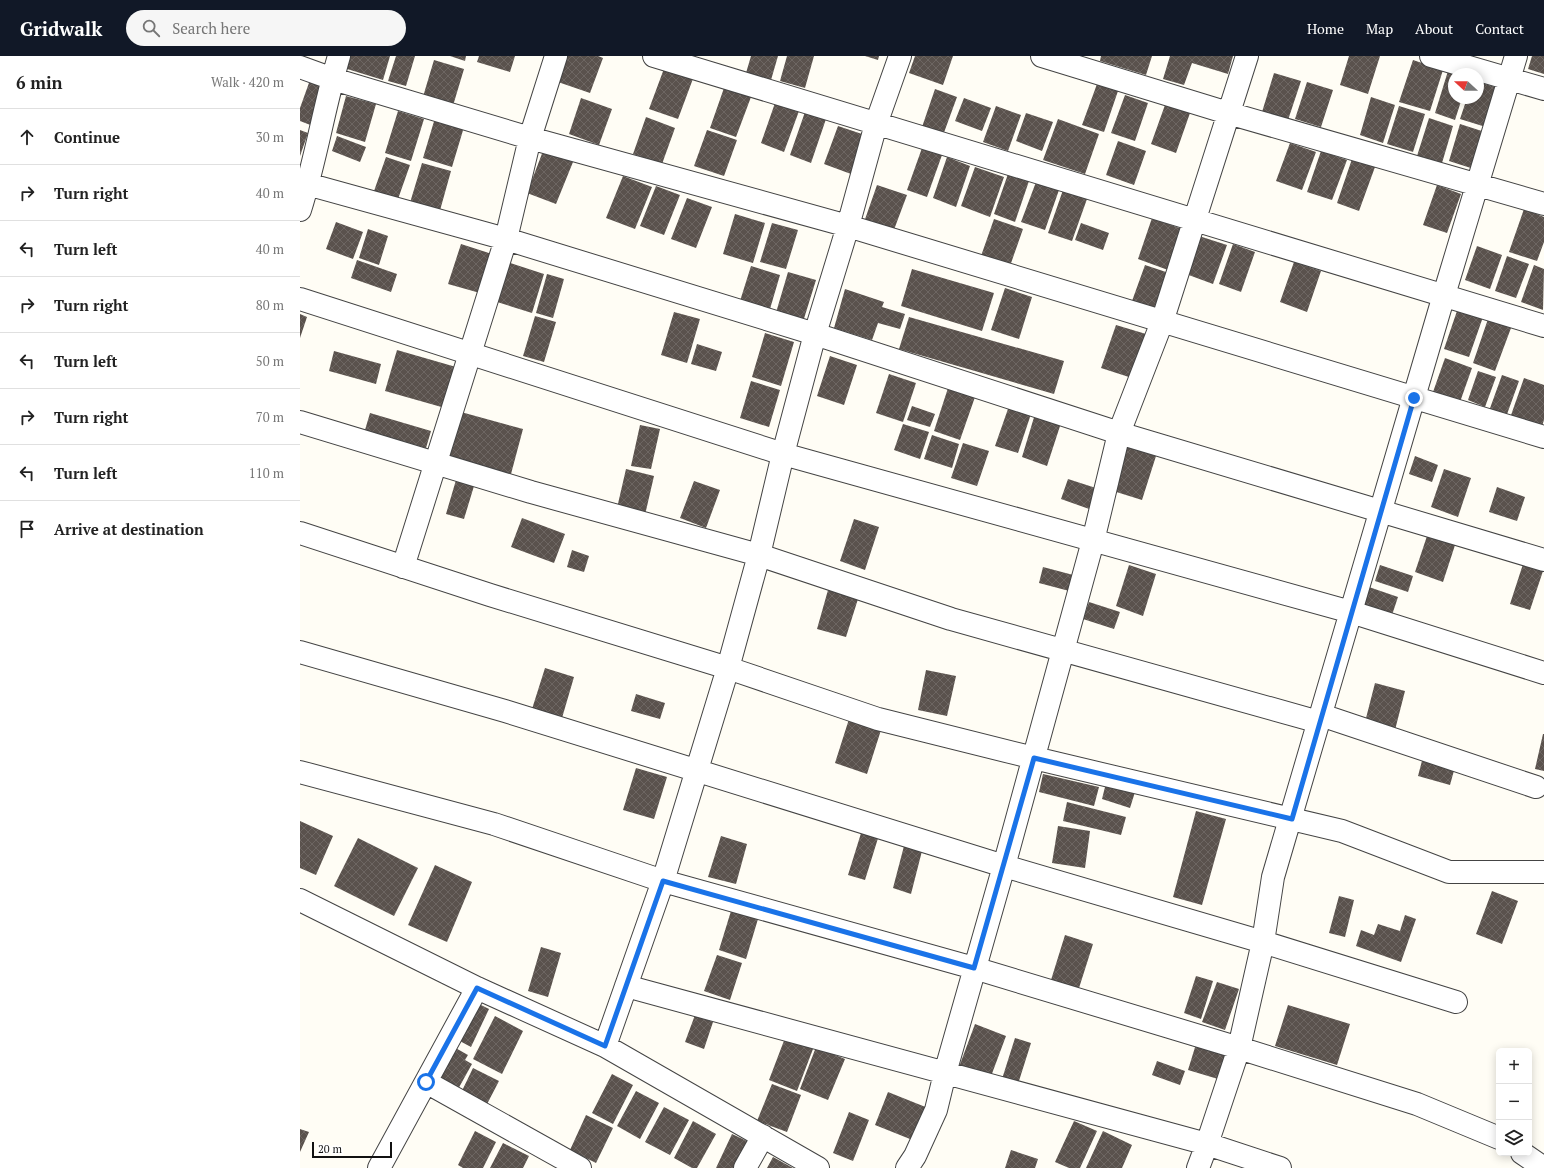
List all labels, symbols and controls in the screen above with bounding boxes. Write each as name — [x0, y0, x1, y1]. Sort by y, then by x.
search box — [126, 10, 406, 46]
text: Gridwalk — [20, 16, 102, 41]
icon: search — [140, 17, 162, 39]
text: Search here — [172, 18, 250, 38]
text: Home — [1307, 19, 1344, 38]
text: Map — [1366, 19, 1393, 38]
text: About — [1415, 19, 1453, 38]
text: Contact — [1475, 19, 1524, 38]
north arrow — [1448, 68, 1484, 104]
text: 6 min — [16, 71, 63, 94]
text: Walk · 420 m — [211, 73, 284, 91]
icon: ahead — [16, 126, 38, 148]
text: Continue — [54, 127, 120, 147]
text: 30 m — [256, 128, 284, 146]
icon: right — [16, 182, 38, 204]
text: Turn right — [54, 183, 129, 203]
text: 40 m — [256, 184, 284, 202]
icon: left — [16, 238, 38, 260]
text: Turn left — [54, 239, 118, 259]
text: 40 m — [256, 240, 284, 258]
icon: right — [16, 294, 38, 316]
text: Turn right — [54, 295, 129, 315]
text: 80 m — [256, 296, 284, 314]
icon: left — [16, 350, 38, 372]
text: Turn left — [54, 351, 118, 371]
text: 50 m — [256, 352, 284, 370]
route end — [1405, 389, 1423, 407]
icon: right — [16, 406, 38, 428]
text: Turn right — [54, 407, 129, 427]
text: 70 m — [256, 408, 284, 426]
icon: left — [16, 462, 38, 484]
text: Turn left — [54, 463, 118, 483]
text: 110 m — [249, 464, 284, 482]
icon: arrive — [16, 518, 38, 540]
text: Arrive at destination — [54, 519, 204, 539]
map controls — [1496, 1048, 1532, 1156]
button: + — [1496, 1048, 1532, 1084]
route start — [417, 1073, 435, 1091]
button: − — [1496, 1084, 1532, 1120]
button: layers — [1496, 1120, 1532, 1156]
scale bar — [312, 1140, 392, 1159]
text: 20 m — [318, 1142, 342, 1156]

